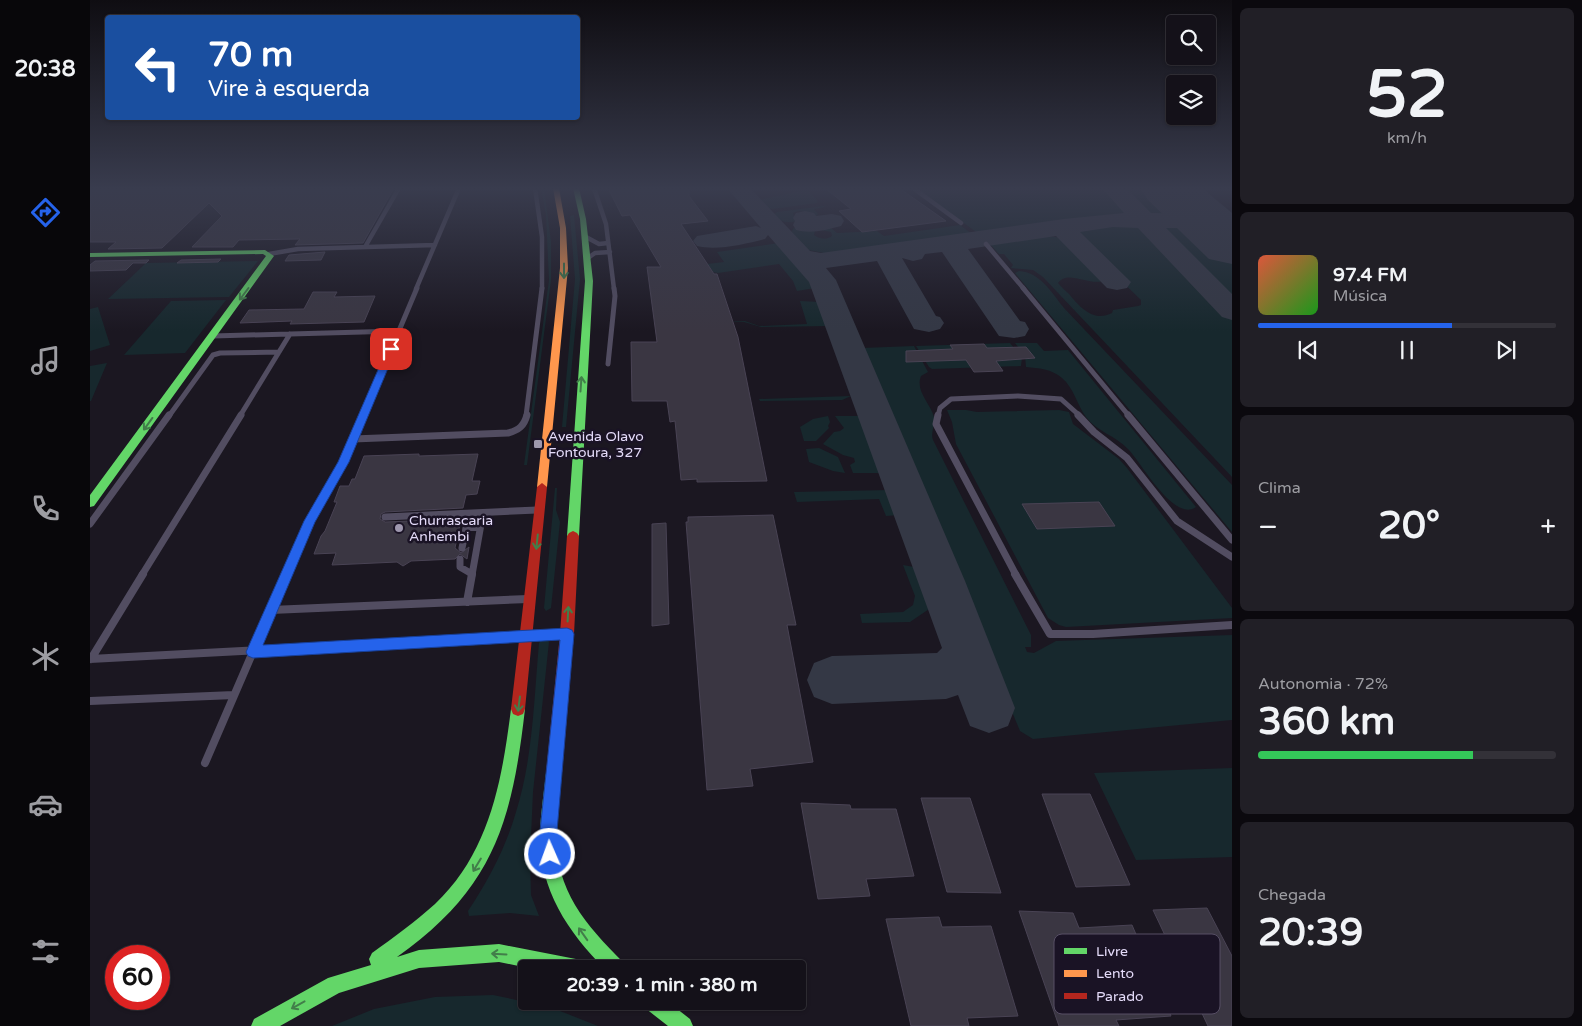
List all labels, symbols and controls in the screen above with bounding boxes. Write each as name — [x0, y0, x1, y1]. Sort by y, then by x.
map controls — [1166, 15, 1216, 125]
button: search — [1166, 15, 1216, 65]
text: 70 m — [208, 34, 293, 76]
icon: left — [125, 35, 190, 100]
text: 20:38 — [15, 56, 75, 82]
text: 52 — [1366, 56, 1448, 135]
button: layers — [1166, 75, 1216, 125]
text: Vire à esquerda — [208, 76, 370, 102]
text: km/h — [1387, 128, 1427, 148]
icon: directions — [28, 195, 63, 230]
one-way arrow — [559, 262, 569, 279]
text: 97.4 FM — [1333, 264, 1407, 286]
text: Música — [1333, 286, 1387, 306]
one-way arrow — [239, 287, 250, 300]
pin — [370, 328, 412, 370]
icon: arrive — [377, 335, 405, 363]
icon: previous — [1294, 336, 1322, 364]
icon: pause — [1393, 336, 1421, 364]
icon: next — [1492, 336, 1520, 364]
icon: music — [28, 343, 63, 378]
one-way arrow — [577, 377, 586, 393]
one-way arrow — [143, 417, 153, 431]
place label: Avenida Olavo Fontoura, 327 — [548, 428, 644, 461]
marker: Avenida Olavo Fontoura, 327 — [532, 438, 544, 450]
text: Clima — [1258, 478, 1301, 498]
icon: phone — [28, 491, 63, 526]
text: 20° — [1378, 503, 1440, 549]
text: − — [1258, 510, 1278, 544]
text: + — [1540, 510, 1556, 544]
place label: Churrascaria Anhembi — [409, 512, 493, 545]
marker: Churrascaria Anhembi — [393, 522, 405, 534]
one-way arrow — [532, 534, 542, 550]
one-way arrow — [564, 606, 573, 622]
icon: climate — [28, 639, 63, 674]
text: Autonomia · 72% — [1258, 674, 1388, 694]
one-way arrow — [514, 695, 524, 711]
text: 360 km — [1258, 699, 1395, 745]
icon: car — [28, 787, 63, 822]
position arrow — [523, 827, 575, 879]
one-way arrow — [471, 857, 481, 871]
text: Chegada — [1258, 885, 1326, 905]
text: 20:39 — [1258, 910, 1363, 956]
one-way arrow — [578, 927, 588, 941]
icon: filters — [28, 934, 63, 969]
legend — [1054, 934, 1220, 1014]
text: Livre — [1096, 943, 1128, 960]
speed limit sign: 60 — [105, 945, 170, 1010]
one-way arrow — [491, 949, 507, 958]
text: Lento — [1096, 965, 1134, 982]
text: 20:39 · 1 min · 380 m — [566, 974, 758, 996]
text: Parado — [1096, 988, 1144, 1005]
one-way arrow — [292, 1001, 306, 1011]

